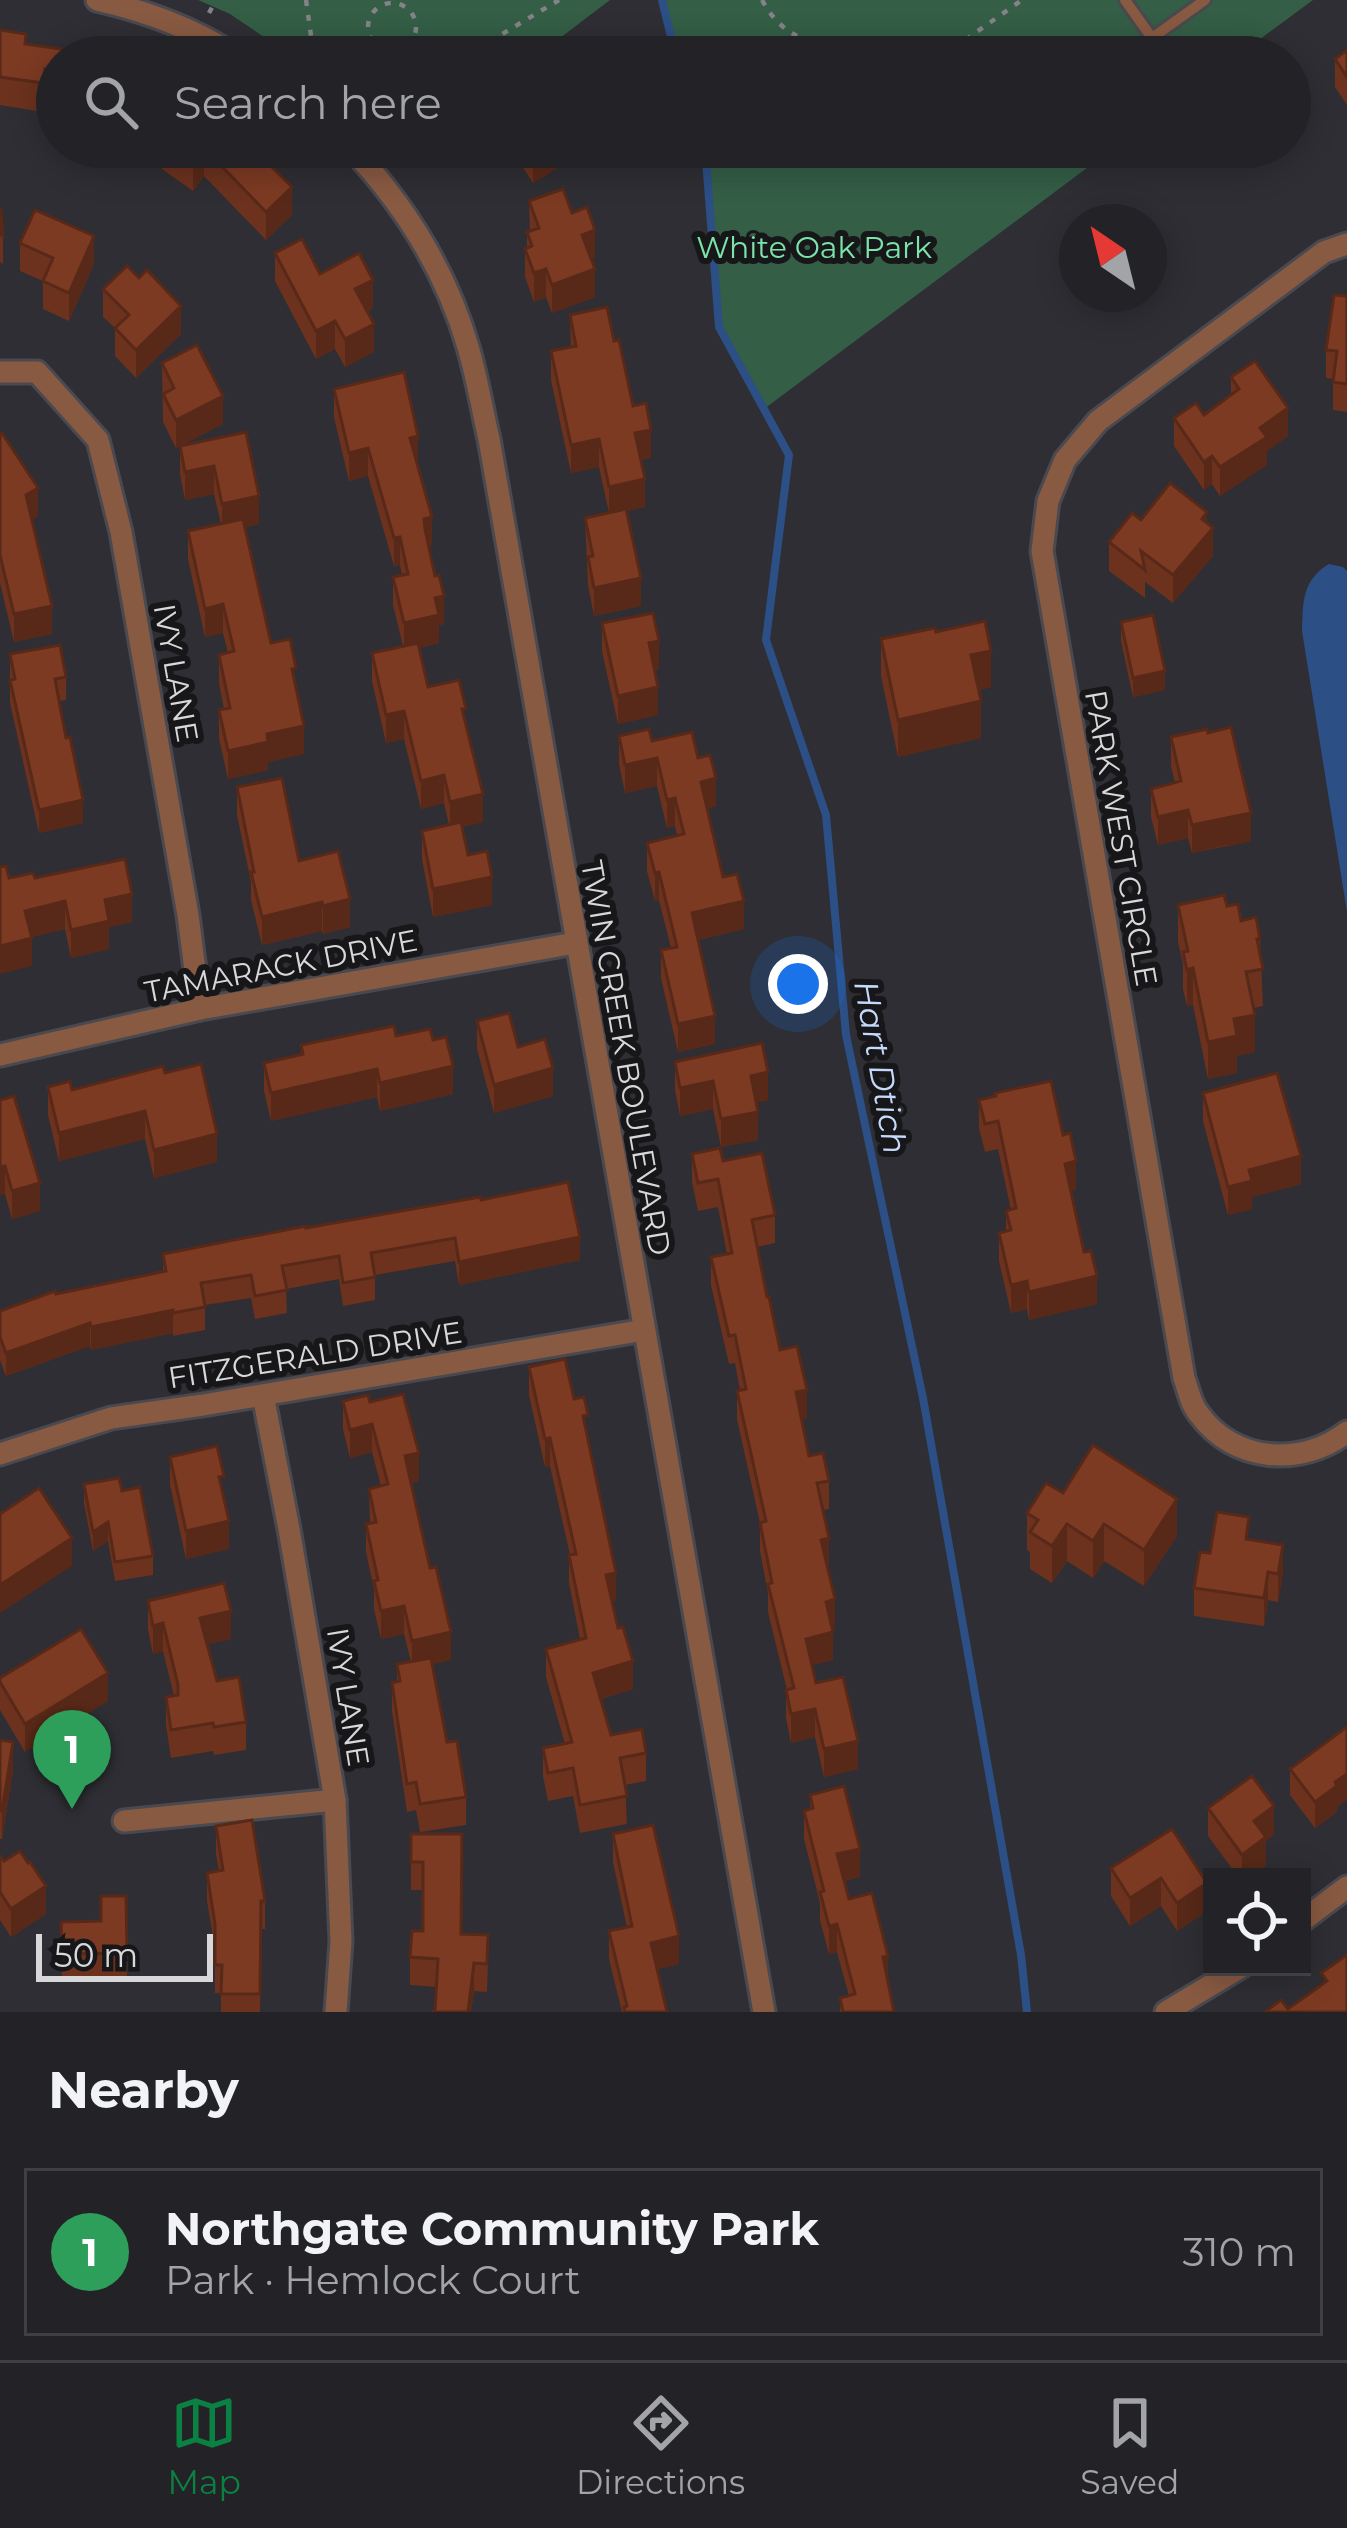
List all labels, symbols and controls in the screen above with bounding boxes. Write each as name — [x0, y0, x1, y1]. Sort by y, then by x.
search box — [36, 36, 1311, 168]
icon: search — [78, 69, 144, 135]
text: Search here — [174, 75, 442, 130]
north arrow — [1059, 204, 1167, 312]
park label: White Oak Park — [696, 229, 932, 266]
street label: IVY LANE — [146, 601, 206, 745]
street label: PARK WEST CIRCLE — [1077, 687, 1165, 989]
street label: TWIN CREEK BOULEVARD — [573, 858, 679, 1258]
street label: TAMARACK DRIVE — [142, 921, 420, 1011]
your location — [768, 954, 828, 1014]
water label: Hart Dtich — [846, 977, 916, 1157]
street label: FITZGERALD DRIVE — [165, 1314, 465, 1396]
street label: IVY LANE — [319, 1625, 377, 1769]
pin: 1 — [33, 1710, 111, 1809]
map controls — [1203, 1868, 1311, 1976]
button: locate — [1203, 1868, 1311, 1976]
scale bar — [36, 1928, 213, 1981]
text: 50 m — [54, 1935, 138, 1975]
text: Nearby — [48, 2059, 239, 2121]
text: Northgate Community Park — [165, 2201, 819, 2256]
text: 1 — [82, 2228, 98, 2276]
text: 310 m — [1183, 2228, 1296, 2276]
text: Park · Hemlock Court — [165, 2256, 581, 2304]
tab: Map — [168, 2390, 241, 2502]
tab: Directions — [576, 2390, 745, 2502]
tab: Saved — [1080, 2390, 1179, 2502]

